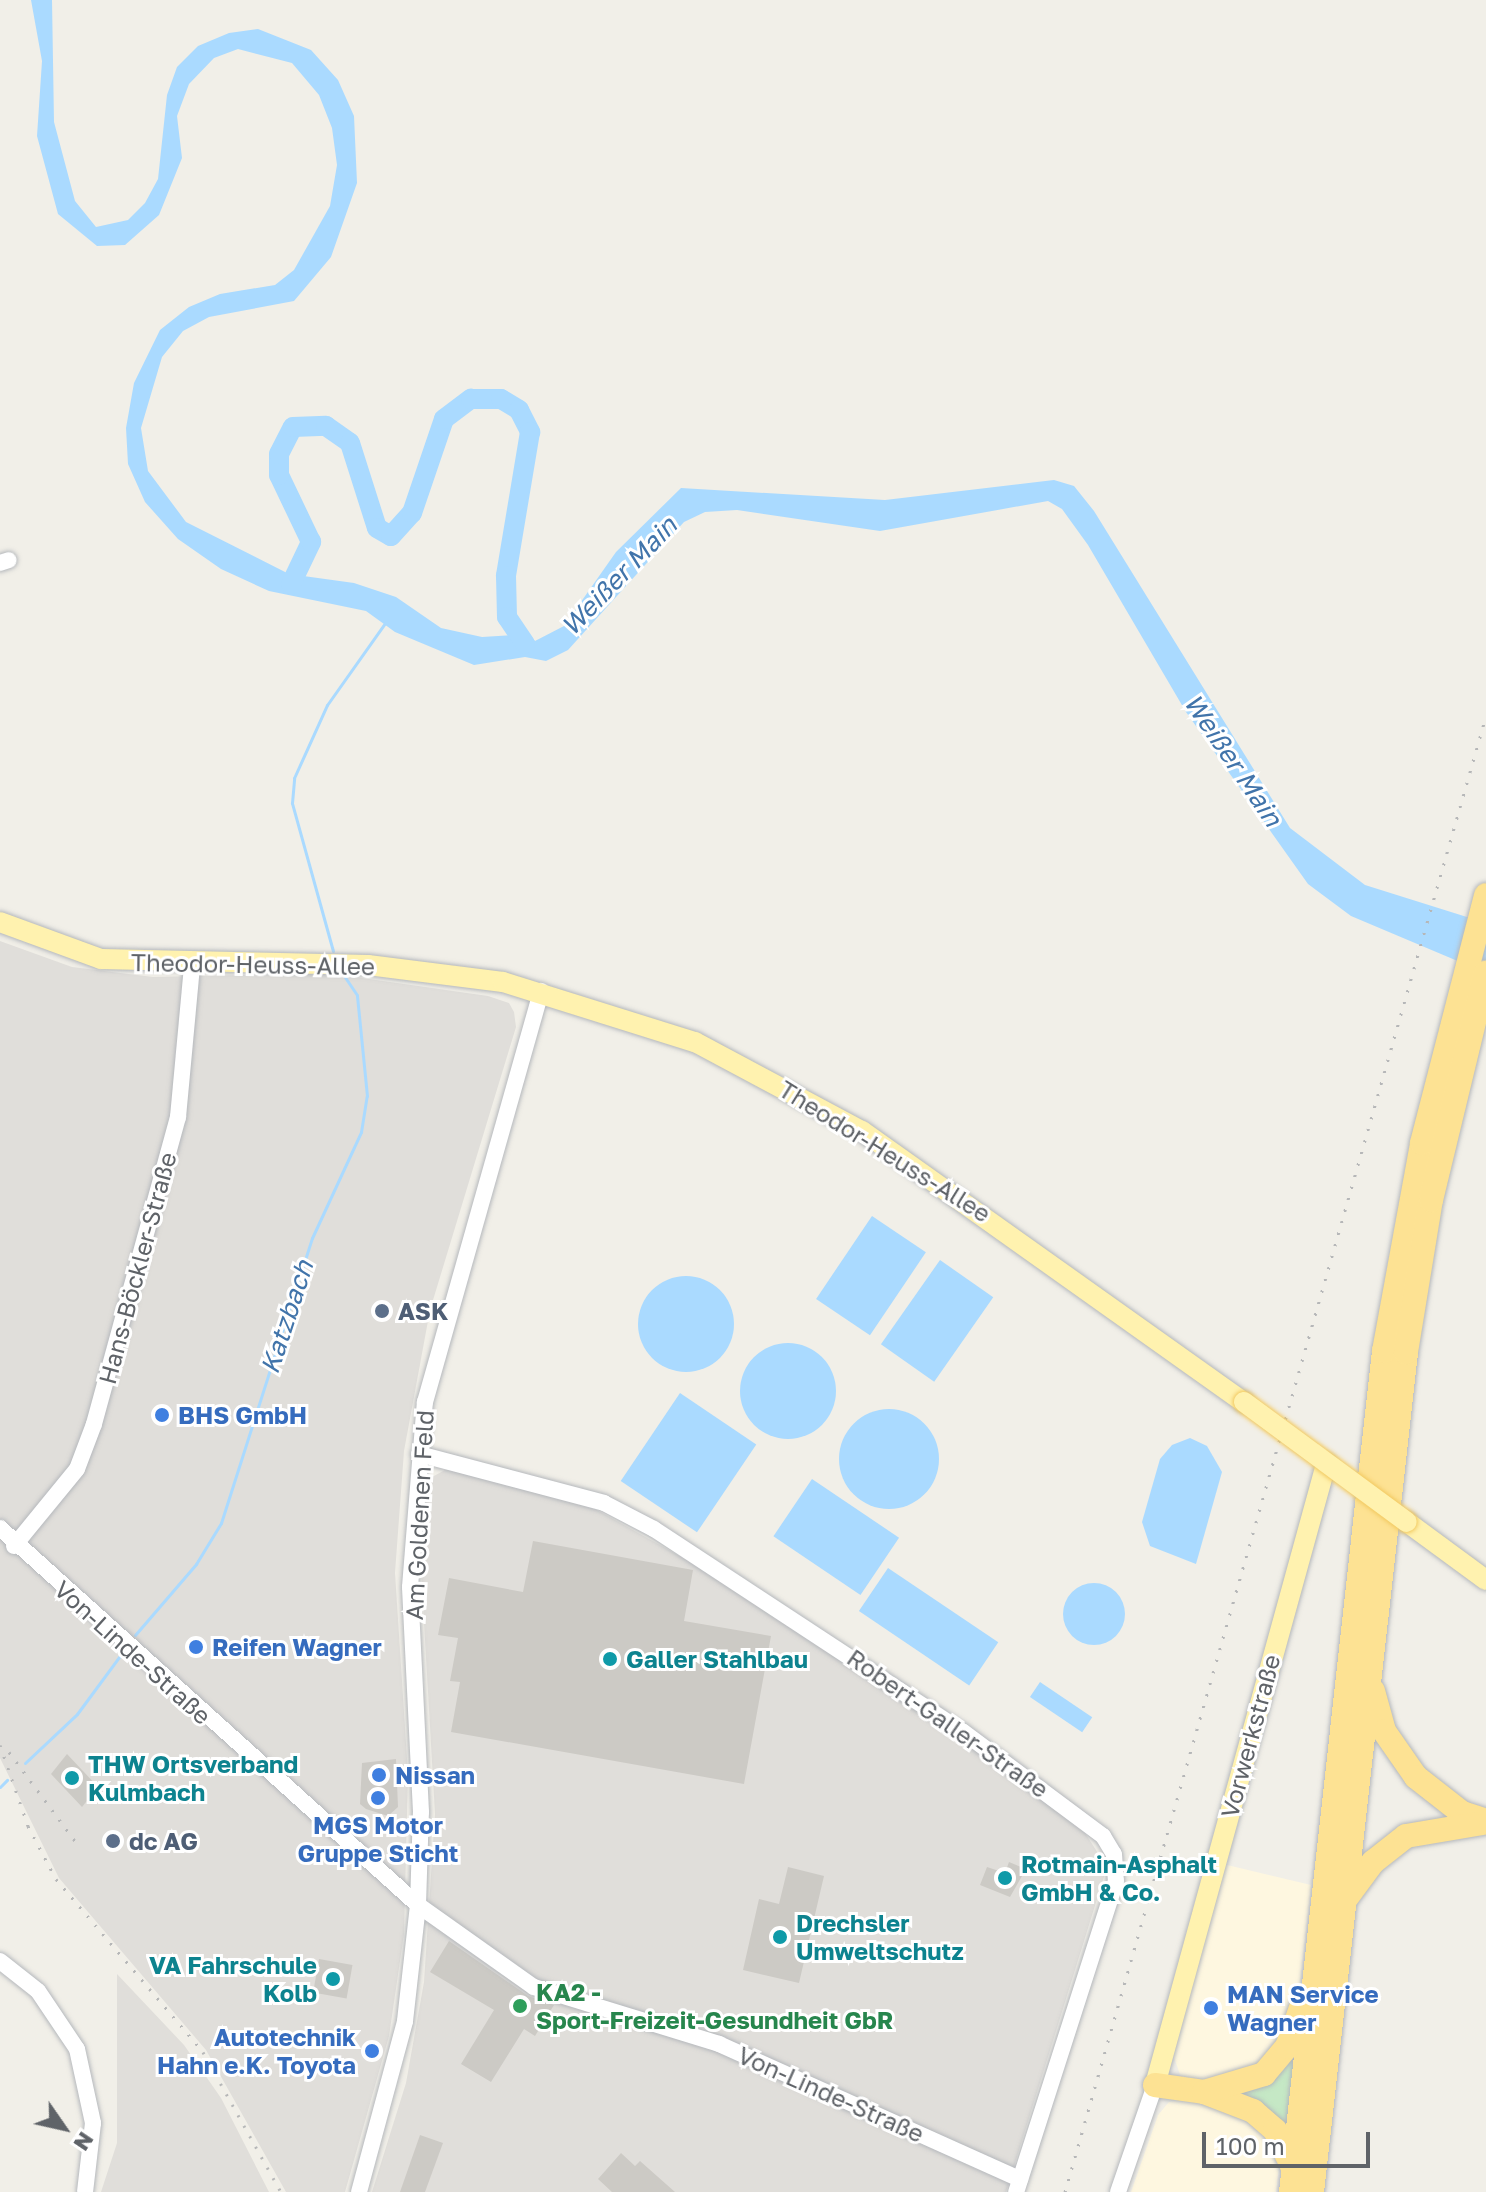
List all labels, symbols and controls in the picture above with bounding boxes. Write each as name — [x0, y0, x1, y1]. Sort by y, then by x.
water label: Weißer Main — [555, 510, 683, 642]
water label: Weißer Main — [1177, 688, 1289, 832]
street label: Theodor-Heuss-Allee — [131, 947, 375, 981]
street label: Theodor-Heuss-Allee — [774, 1074, 996, 1228]
street label: Hans-Böckler-Straße — [92, 1149, 182, 1387]
water label: Katzbach — [254, 1256, 320, 1378]
place label: ASK — [398, 1297, 448, 1325]
marker: ASK — [373, 1302, 391, 1320]
place label: BHS GmbH — [178, 1401, 307, 1429]
marker: BHS GmbH — [153, 1406, 171, 1424]
street label: Am Goldenen Feld — [399, 1409, 439, 1621]
street label: Von-Linde-Straße — [49, 1574, 217, 1730]
place label: Reifen Wagner — [212, 1633, 382, 1661]
marker: Reifen Wagner — [187, 1638, 205, 1656]
street label: Robert-Galler-Straße — [842, 1643, 1054, 1803]
place label: Galler Stahlbau — [626, 1645, 808, 1673]
marker: Galler Stahlbau — [601, 1650, 619, 1668]
street label: Vorwerkstraße — [1214, 1651, 1286, 1821]
place label: THW Ortsverband Kulmbach — [88, 1750, 298, 1806]
place label: Nissan — [395, 1761, 475, 1789]
marker: Nissan — [370, 1766, 388, 1784]
marker: THW Ortsverband Kulmbach — [63, 1769, 81, 1787]
marker: MGS Motor Gruppe Sticht — [369, 1789, 387, 1807]
place label: MGS Motor Gruppe Sticht — [298, 1811, 458, 1867]
place label: dc AG — [129, 1827, 198, 1855]
marker: dc AG — [104, 1832, 122, 1850]
place label: Rotmain-Asphalt GmbH & Co. — [1021, 1850, 1217, 1906]
marker: Rotmain-Asphalt GmbH & Co. — [996, 1869, 1014, 1887]
place label: Drechsler Umweltschutz — [796, 1909, 964, 1965]
marker: Drechsler Umweltschutz — [771, 1928, 789, 1946]
place label: VA Fahrschule Kolb — [149, 1951, 317, 2007]
marker: VA Fahrschule Kolb — [324, 1970, 342, 1988]
place label: KA2 - Sport-Freizeit-Gesundheit GbR — [536, 1978, 893, 2034]
place label: MAN Service Wagner — [1227, 1980, 1379, 2036]
marker: KA2 - Sport-Freizeit-Gesundheit GbR — [511, 1997, 529, 2015]
marker: MAN Service Wagner — [1202, 1999, 1220, 2017]
place label: Autotechnik Hahn e.K. Toyota — [157, 2023, 356, 2079]
street label: Von-Linde-Straße — [734, 2040, 928, 2148]
marker: Autotechnik Hahn e.K. Toyota — [363, 2042, 381, 2060]
north arrow — [24, 2088, 104, 2168]
scale bar — [1206, 2116, 1374, 2166]
text: N — [68, 2127, 100, 2156]
text: 100 m — [1216, 2131, 1285, 2160]

